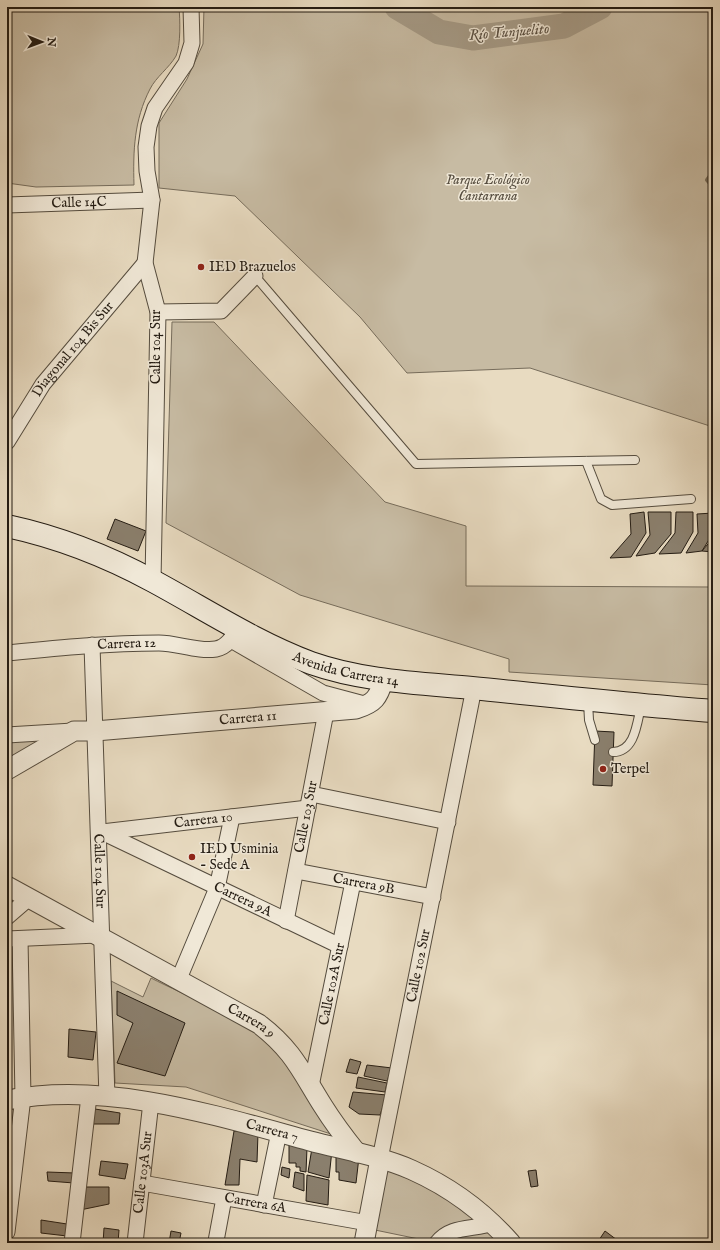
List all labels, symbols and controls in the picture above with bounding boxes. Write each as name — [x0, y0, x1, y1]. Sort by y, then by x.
water label: Río Tunjuelito — [468, 19, 550, 45]
north arrow — [22, 22, 62, 62]
text: N — [44, 36, 58, 48]
park label: Parque Ecológico Cantarrana — [446, 171, 530, 205]
street label: Calle 14C — [51, 193, 107, 212]
place label: IED Brazuelos — [209, 258, 296, 276]
marker: IED Brazuelos — [196, 262, 206, 272]
street label: Diagonal 104 Bis Sur — [28, 298, 118, 400]
street label: Calle 104 Sur — [147, 310, 165, 384]
street label: Carrera 12 — [97, 634, 157, 654]
street label: Avenida Carrera 14 — [289, 647, 400, 690]
street label: Carrera 11 — [219, 707, 277, 729]
place label: Terpel — [611, 760, 650, 778]
marker: Terpel — [598, 764, 608, 774]
street label: Calle 103 Sur — [290, 779, 322, 854]
street label: Carrera 10 — [173, 808, 234, 833]
street label: Calle 104 Sur — [89, 833, 110, 909]
place label: IED Usminia - Sede A — [200, 840, 279, 874]
marker: IED Usminia - Sede A — [187, 852, 197, 862]
street label: Carrera 9B — [331, 869, 396, 899]
street label: Carrera 9A — [211, 878, 275, 921]
street label: Calle 102 Sur — [402, 928, 435, 1004]
street label: Calle 102A Sur — [315, 941, 349, 1027]
street label: Carrera 9 — [224, 999, 279, 1042]
street label: Carrera 7 — [244, 1115, 300, 1146]
street label: Calle 103A Sur — [129, 1130, 157, 1215]
street label: Carrera 6A — [223, 1189, 288, 1217]

